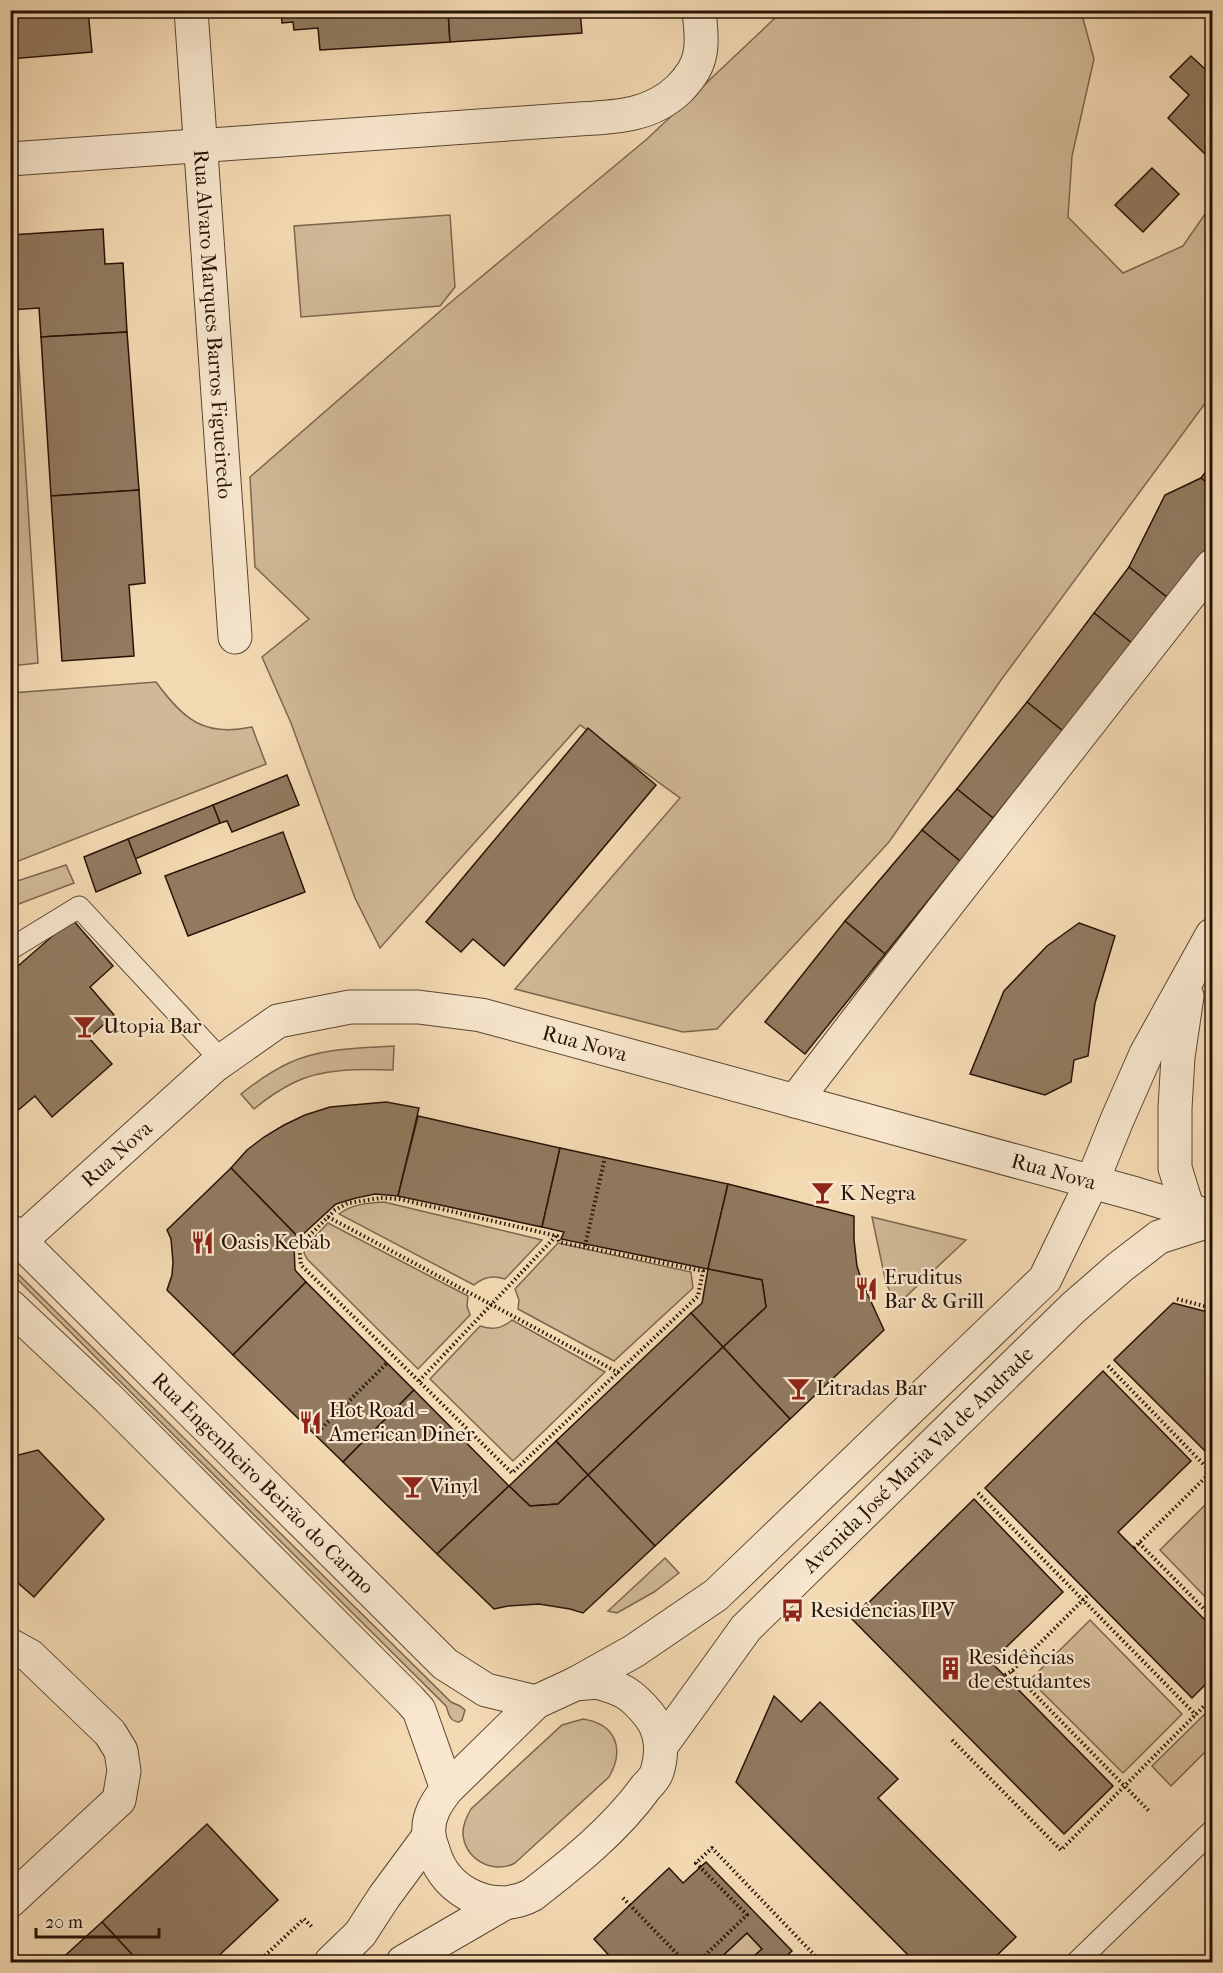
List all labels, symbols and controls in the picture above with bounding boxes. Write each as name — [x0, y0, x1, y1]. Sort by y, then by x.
street label: Rua Alvaro Marques Barros Figueiredo — [189, 149, 237, 500]
bar icon: Utopia Bar — [72, 1013, 98, 1039]
place label: Utopia Bar — [103, 1014, 202, 1038]
street label: Rua Nova — [540, 1020, 630, 1066]
street label: Rua Nova — [76, 1116, 157, 1192]
street label: Rua Nova — [1009, 1148, 1099, 1195]
bar icon: K Negra — [809, 1180, 835, 1206]
place label: K Negra — [840, 1181, 916, 1205]
restaurant icon: Oasis Kebab — [190, 1229, 216, 1255]
place label: Oasis Kebab — [221, 1230, 331, 1254]
place label: Eruditus Bar & Grill — [884, 1265, 984, 1313]
restaurant icon: Eruditus Bar & Grill — [853, 1276, 879, 1302]
street label: Avenida José Maria Val de Andrade — [797, 1342, 1038, 1579]
street label: Rua Engenheiro Beirão do Carmo — [147, 1367, 379, 1598]
bar icon: Litradas Bar — [785, 1375, 811, 1401]
place label: Litradas Bar — [816, 1376, 927, 1400]
place label: Hot Road - American Diner — [328, 1398, 475, 1446]
restaurant icon: Hot Road - American Diner — [298, 1409, 324, 1435]
bar icon: Vinyl — [399, 1473, 425, 1499]
place label: Vinyl — [429, 1474, 478, 1498]
bus stop icon: Residências IPV — [779, 1597, 805, 1623]
place label: Residências IPV — [810, 1598, 956, 1622]
place label: Residências de estudantes — [968, 1645, 1091, 1693]
building icon: Residências de estudantes — [937, 1656, 963, 1682]
scale bar — [36, 1901, 159, 1939]
text: 20 m — [45, 1912, 83, 1933]

